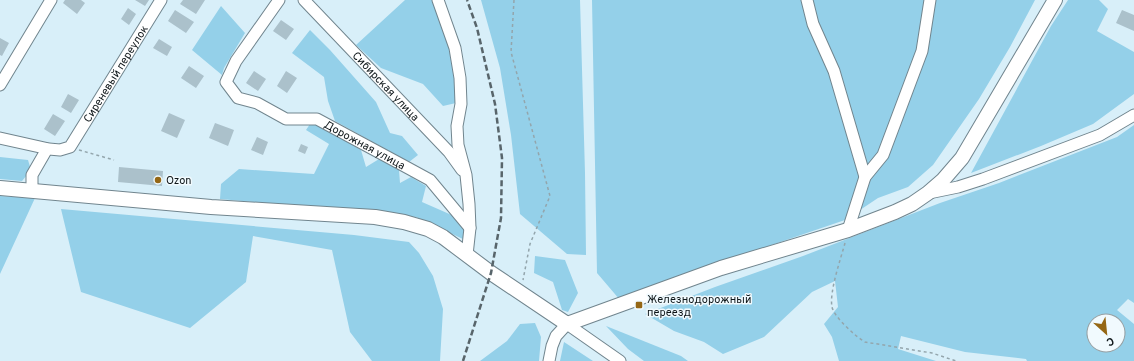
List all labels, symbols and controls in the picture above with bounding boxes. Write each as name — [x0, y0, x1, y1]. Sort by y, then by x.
street label: Сиреневый переулок — [81, 23, 152, 125]
street label: Сибирская улица — [349, 49, 422, 125]
street label: Дорожная улица — [321, 118, 408, 173]
place label: Ozon — [166, 174, 192, 188]
marker: Ozon — [153, 175, 163, 185]
place label: Железнодорожный переезд — [647, 293, 751, 320]
marker: Железнодорожный переезд — [634, 300, 644, 310]
north arrow — [1086, 313, 1126, 353]
text: С — [1104, 333, 1116, 349]

